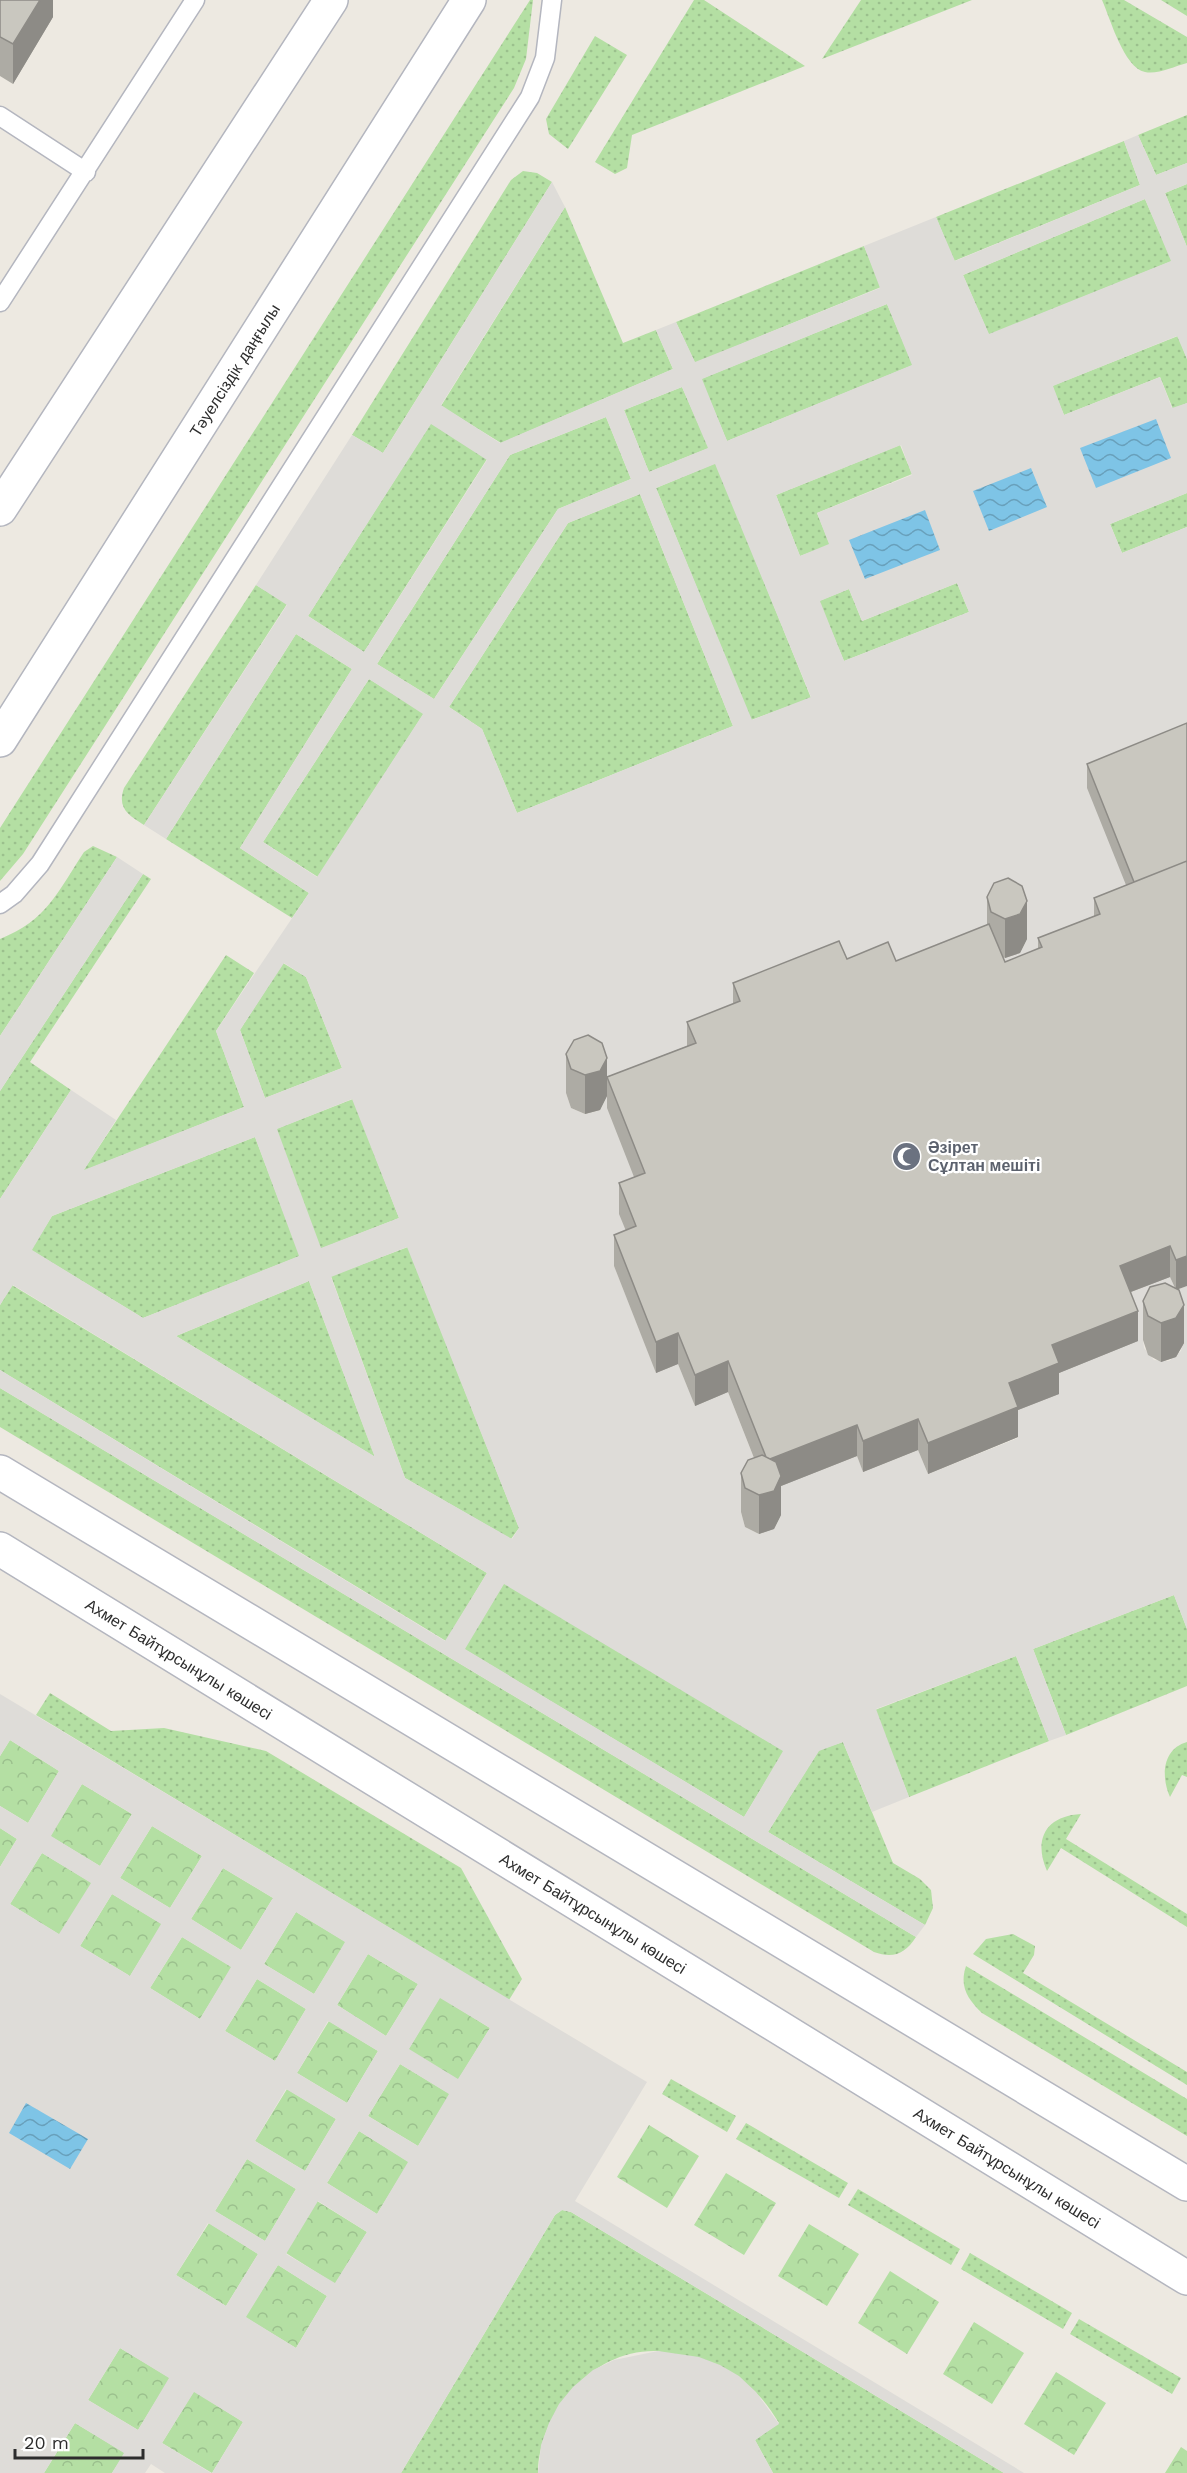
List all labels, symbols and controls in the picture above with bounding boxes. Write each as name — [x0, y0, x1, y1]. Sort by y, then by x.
street label: Тәуелсіздік даңғылы — [186, 300, 284, 440]
place label: Әзірет Сұлтан мешіті — [928, 1138, 1040, 1175]
mosque icon: Әзірет Сұлтан мешіті — [891, 1140, 923, 1172]
street label: Ахмет Байтұрсынұлы көшесі — [82, 1595, 275, 1724]
street label: Ахмет Байтұрсынұлы көшесі — [496, 1849, 690, 1978]
street label: Ахмет Байтұрсынұлы көшесі — [910, 2104, 1104, 2232]
scale bar — [15, 2422, 142, 2460]
text: 20 m — [24, 2432, 69, 2453]

